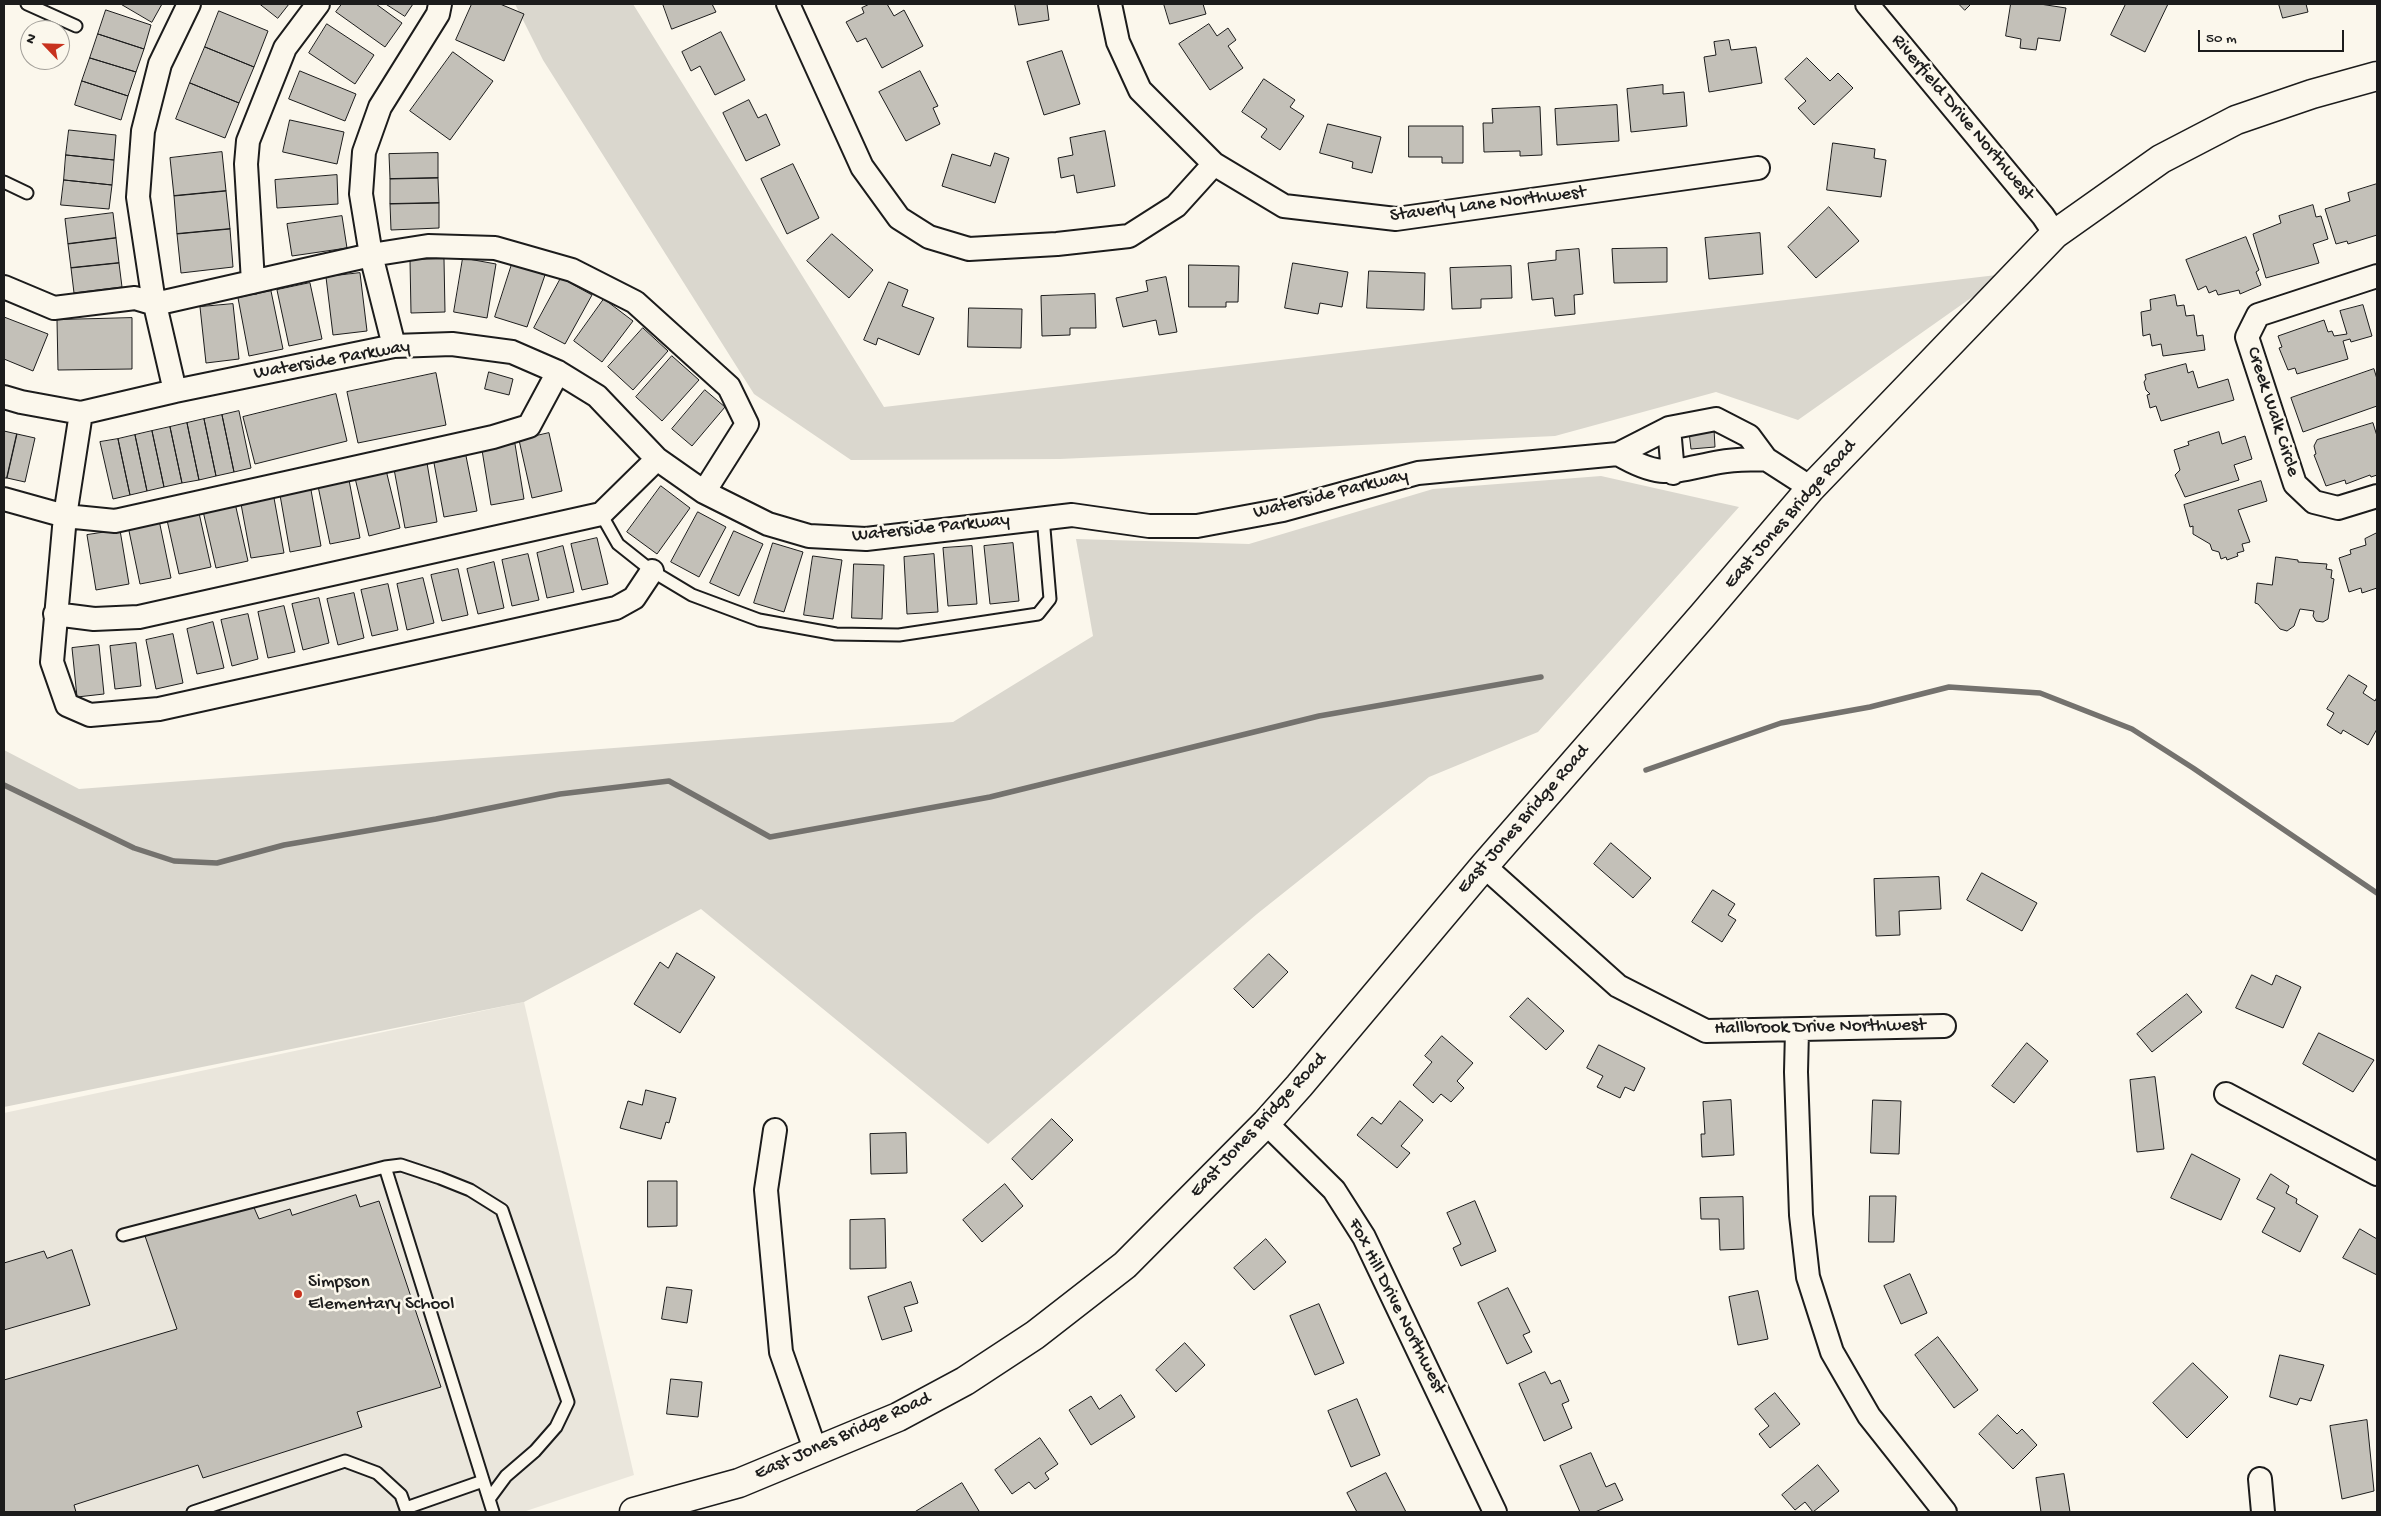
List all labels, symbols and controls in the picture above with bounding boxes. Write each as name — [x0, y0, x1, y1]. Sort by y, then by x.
north arrow — [20, 20, 70, 70]
scale bar — [2201, 20, 2347, 52]
street label: Riverfield Drive Northwest — [1886, 30, 2038, 206]
text: 50 m — [2206, 30, 2237, 48]
text: N — [22, 31, 41, 47]
street label: Staverly Lane Northwest — [1389, 182, 1587, 228]
street label: Waterside Parkway — [252, 336, 412, 386]
street label: Creek Walk Circle — [2240, 344, 2304, 480]
street label: East Jones Bridge Road — [1720, 436, 1862, 594]
street label: Waterside Parkway — [1251, 465, 1411, 525]
street label: Waterside Parkway — [851, 509, 1011, 549]
street label: East Jones Bridge Road — [1453, 741, 1595, 899]
street label: Hallbrook Drive Northwest — [1714, 1015, 1926, 1041]
street label: East Jones Bridge Road — [1186, 1049, 1332, 1203]
street label: Fox Hill Drive Northwest — [1342, 1215, 1450, 1399]
place label: Simpson Elementary School — [308, 1272, 454, 1316]
marker: Simpson Elementary School — [292, 1288, 304, 1300]
street label: East Jones Bridge Road — [751, 1388, 935, 1486]

